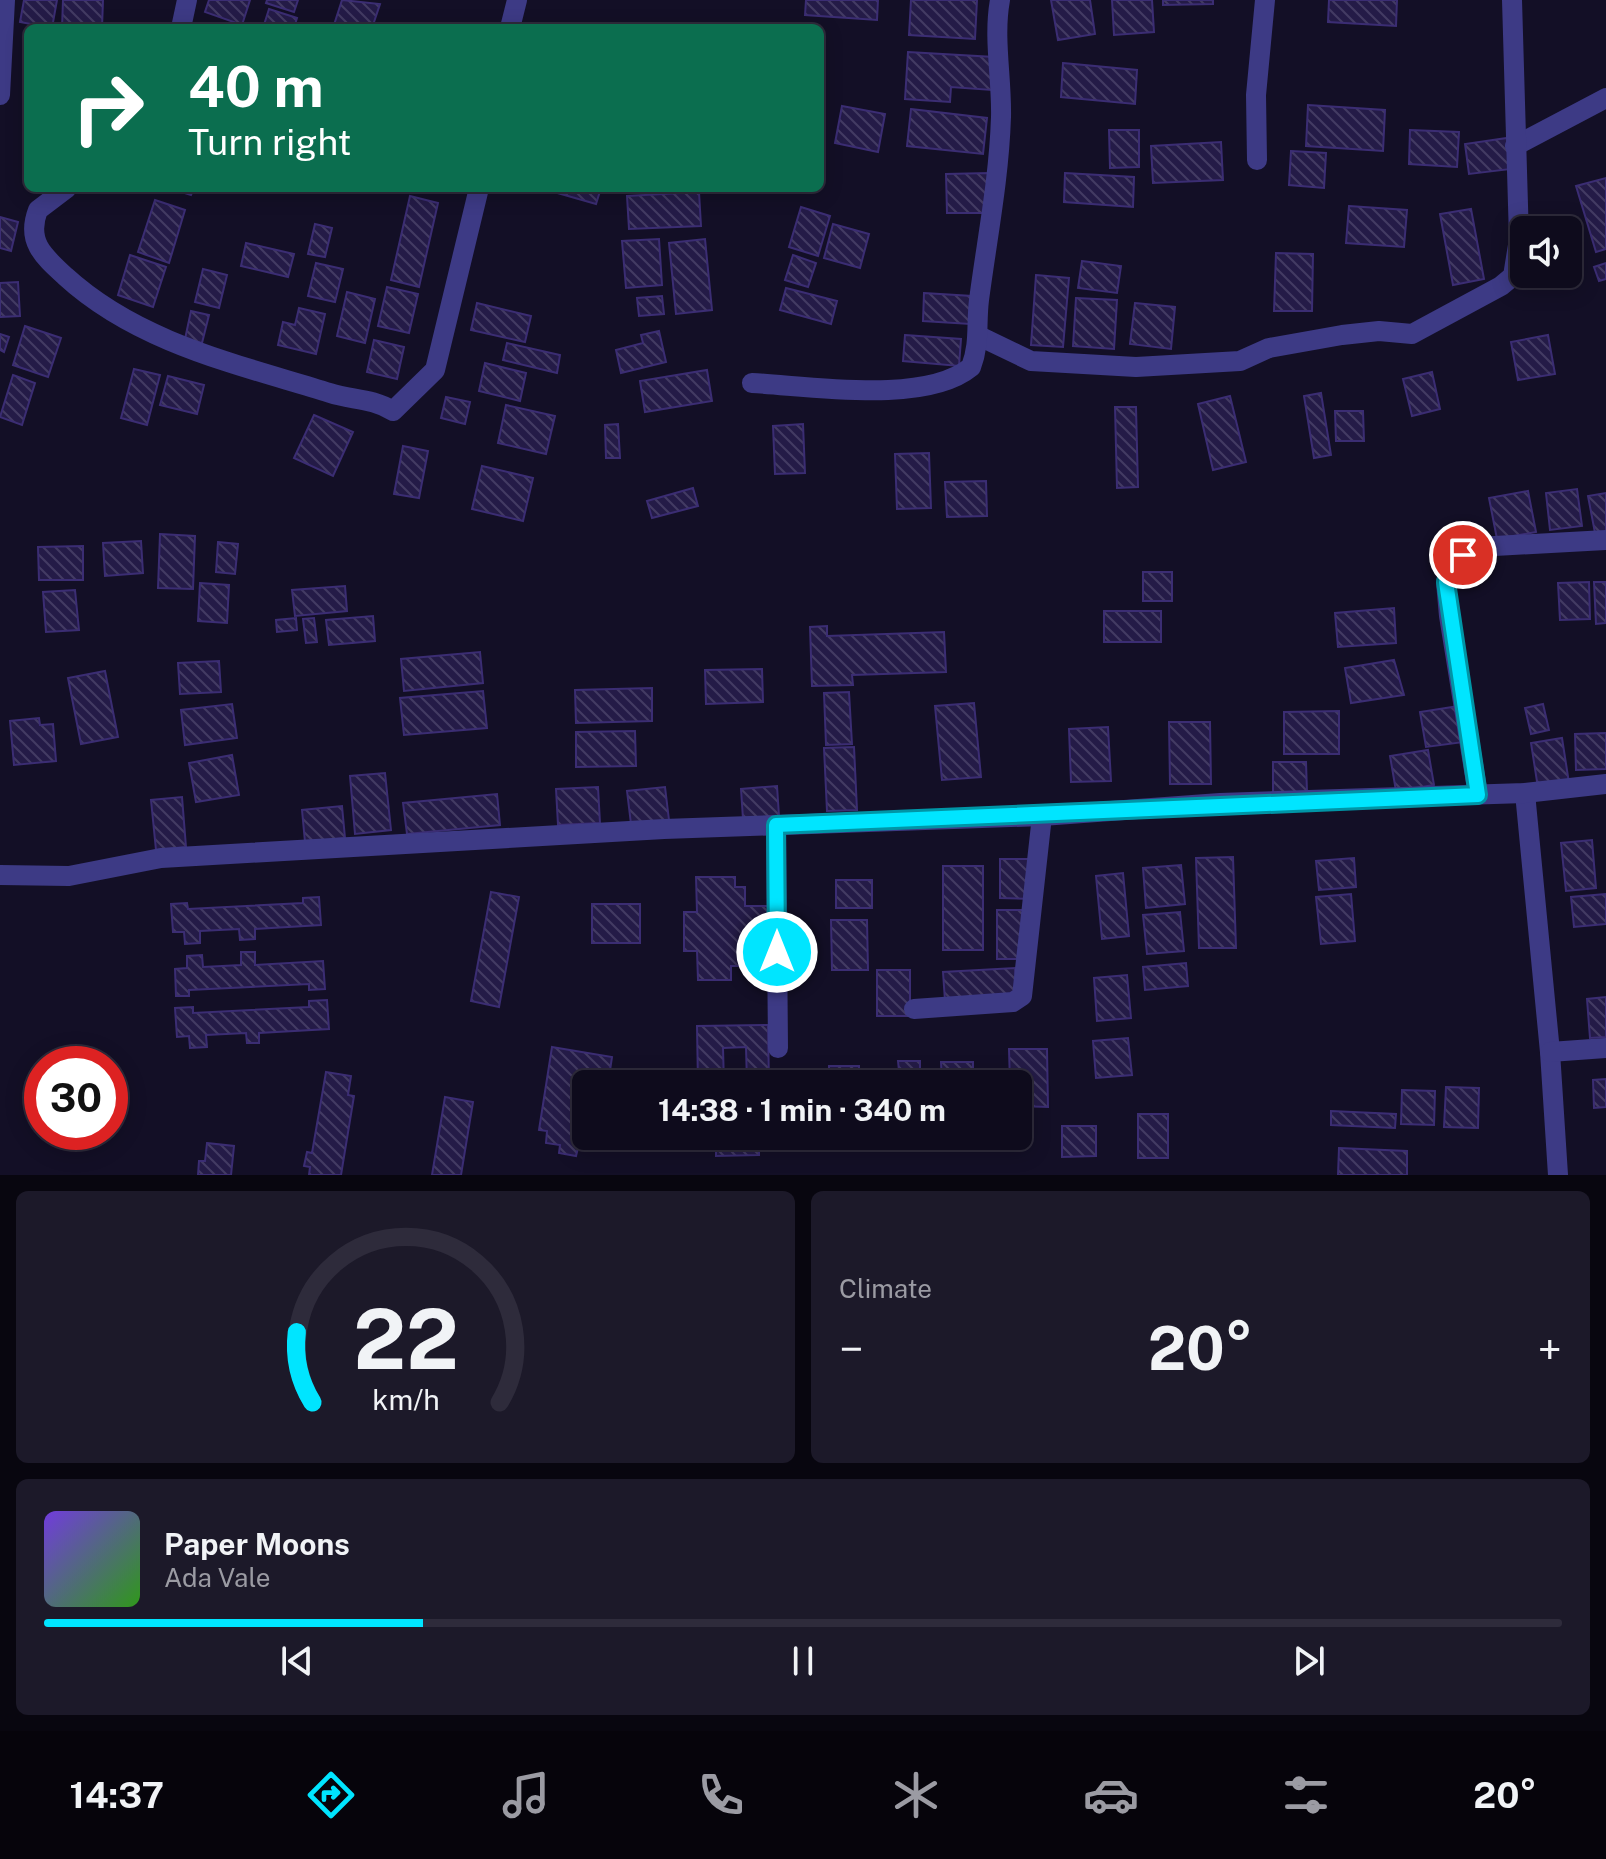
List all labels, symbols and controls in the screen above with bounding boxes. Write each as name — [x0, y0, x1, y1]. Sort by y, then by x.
text: 40 m — [188, 54, 324, 120]
icon: right — [56, 56, 160, 160]
text: Turn right — [188, 121, 351, 163]
map controls — [1510, 216, 1582, 288]
button: sound — [1510, 216, 1582, 288]
pin — [1429, 521, 1497, 589]
icon: arrive — [1441, 533, 1485, 577]
position arrow — [735, 910, 819, 994]
speed limit sign: 30 — [24, 1046, 128, 1150]
text: 14:38 · 1 min · 340 m — [658, 1092, 946, 1128]
text: Climate — [839, 1273, 932, 1304]
text: 22 — [353, 1290, 458, 1388]
text: 20° — [1148, 1313, 1253, 1384]
text: − — [839, 1323, 863, 1375]
text: + — [1538, 1323, 1562, 1375]
text: km/h — [372, 1383, 439, 1416]
text: Paper Moons — [164, 1526, 350, 1562]
text: Ada Vale — [164, 1562, 270, 1593]
icon: previous — [275, 1639, 319, 1683]
icon: pause — [781, 1639, 825, 1683]
icon: next — [1287, 1639, 1331, 1683]
icon: directions — [303, 1767, 359, 1823]
icon: music — [498, 1767, 554, 1823]
icon: phone — [693, 1767, 749, 1823]
icon: climate — [888, 1767, 944, 1823]
icon: car — [1083, 1767, 1139, 1823]
icon: filters — [1278, 1767, 1334, 1823]
text: 14:37 — [70, 1774, 164, 1816]
text: 20° — [1473, 1774, 1536, 1816]

